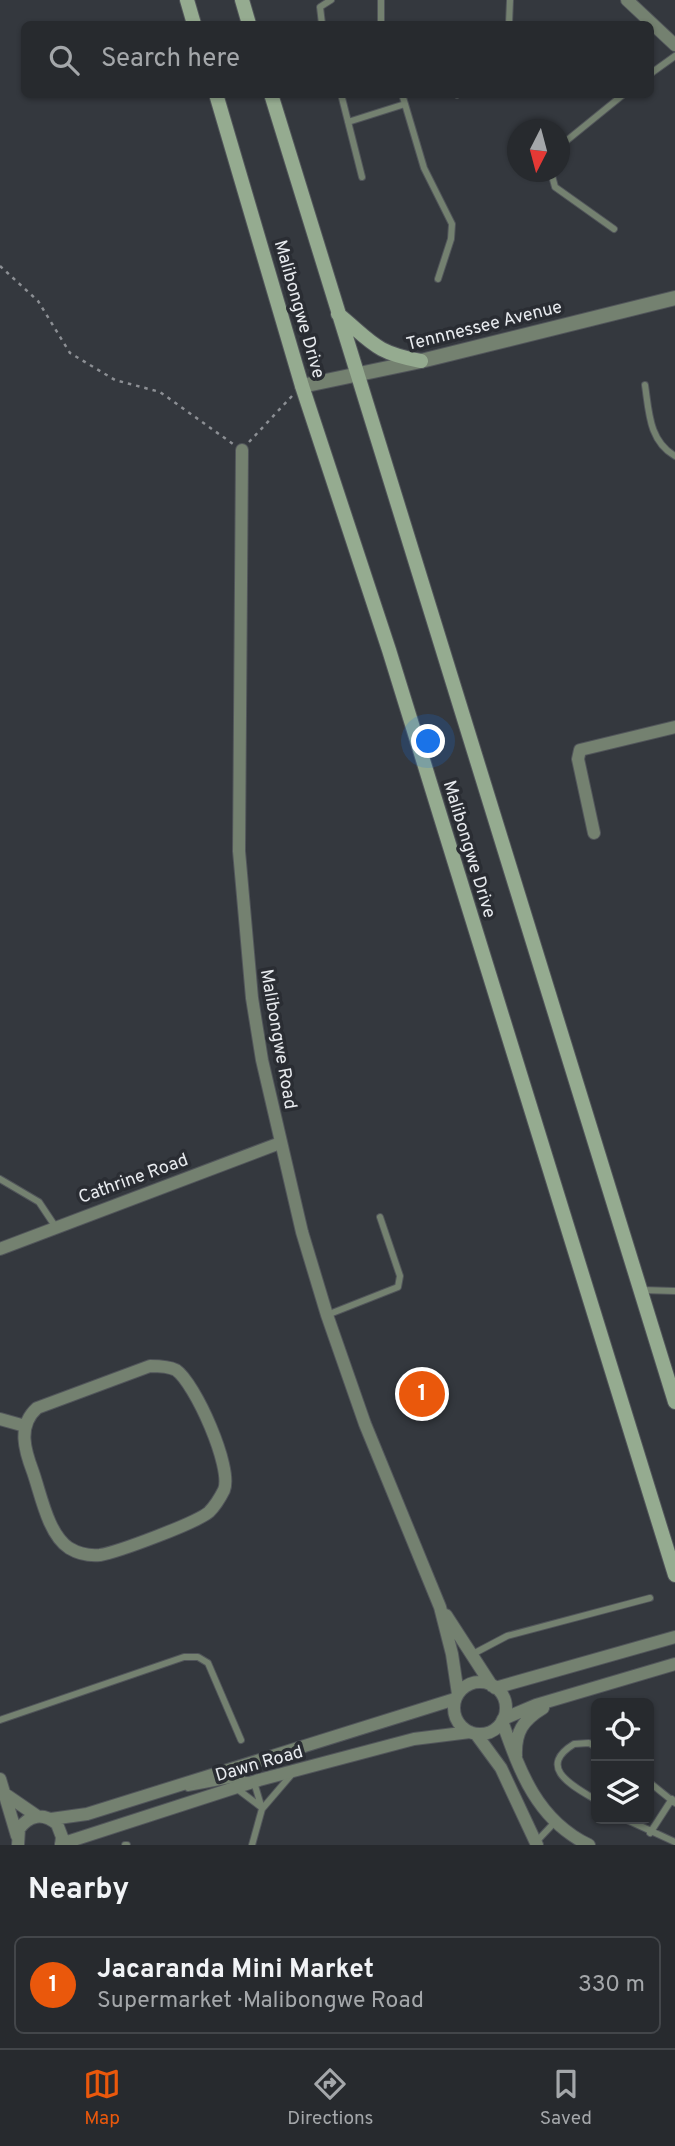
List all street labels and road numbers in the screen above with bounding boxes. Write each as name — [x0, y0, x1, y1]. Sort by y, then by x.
street label: Malibongwe Drive — [268, 238, 329, 381]
street label: Tennnessee Avenue — [404, 296, 565, 357]
street label: Malibongwe Drive — [437, 778, 500, 921]
street label: Malibongwe Road — [254, 967, 301, 1111]
street label: Cathrine Road — [75, 1149, 192, 1210]
street label: Dawn Road — [213, 1741, 306, 1788]

